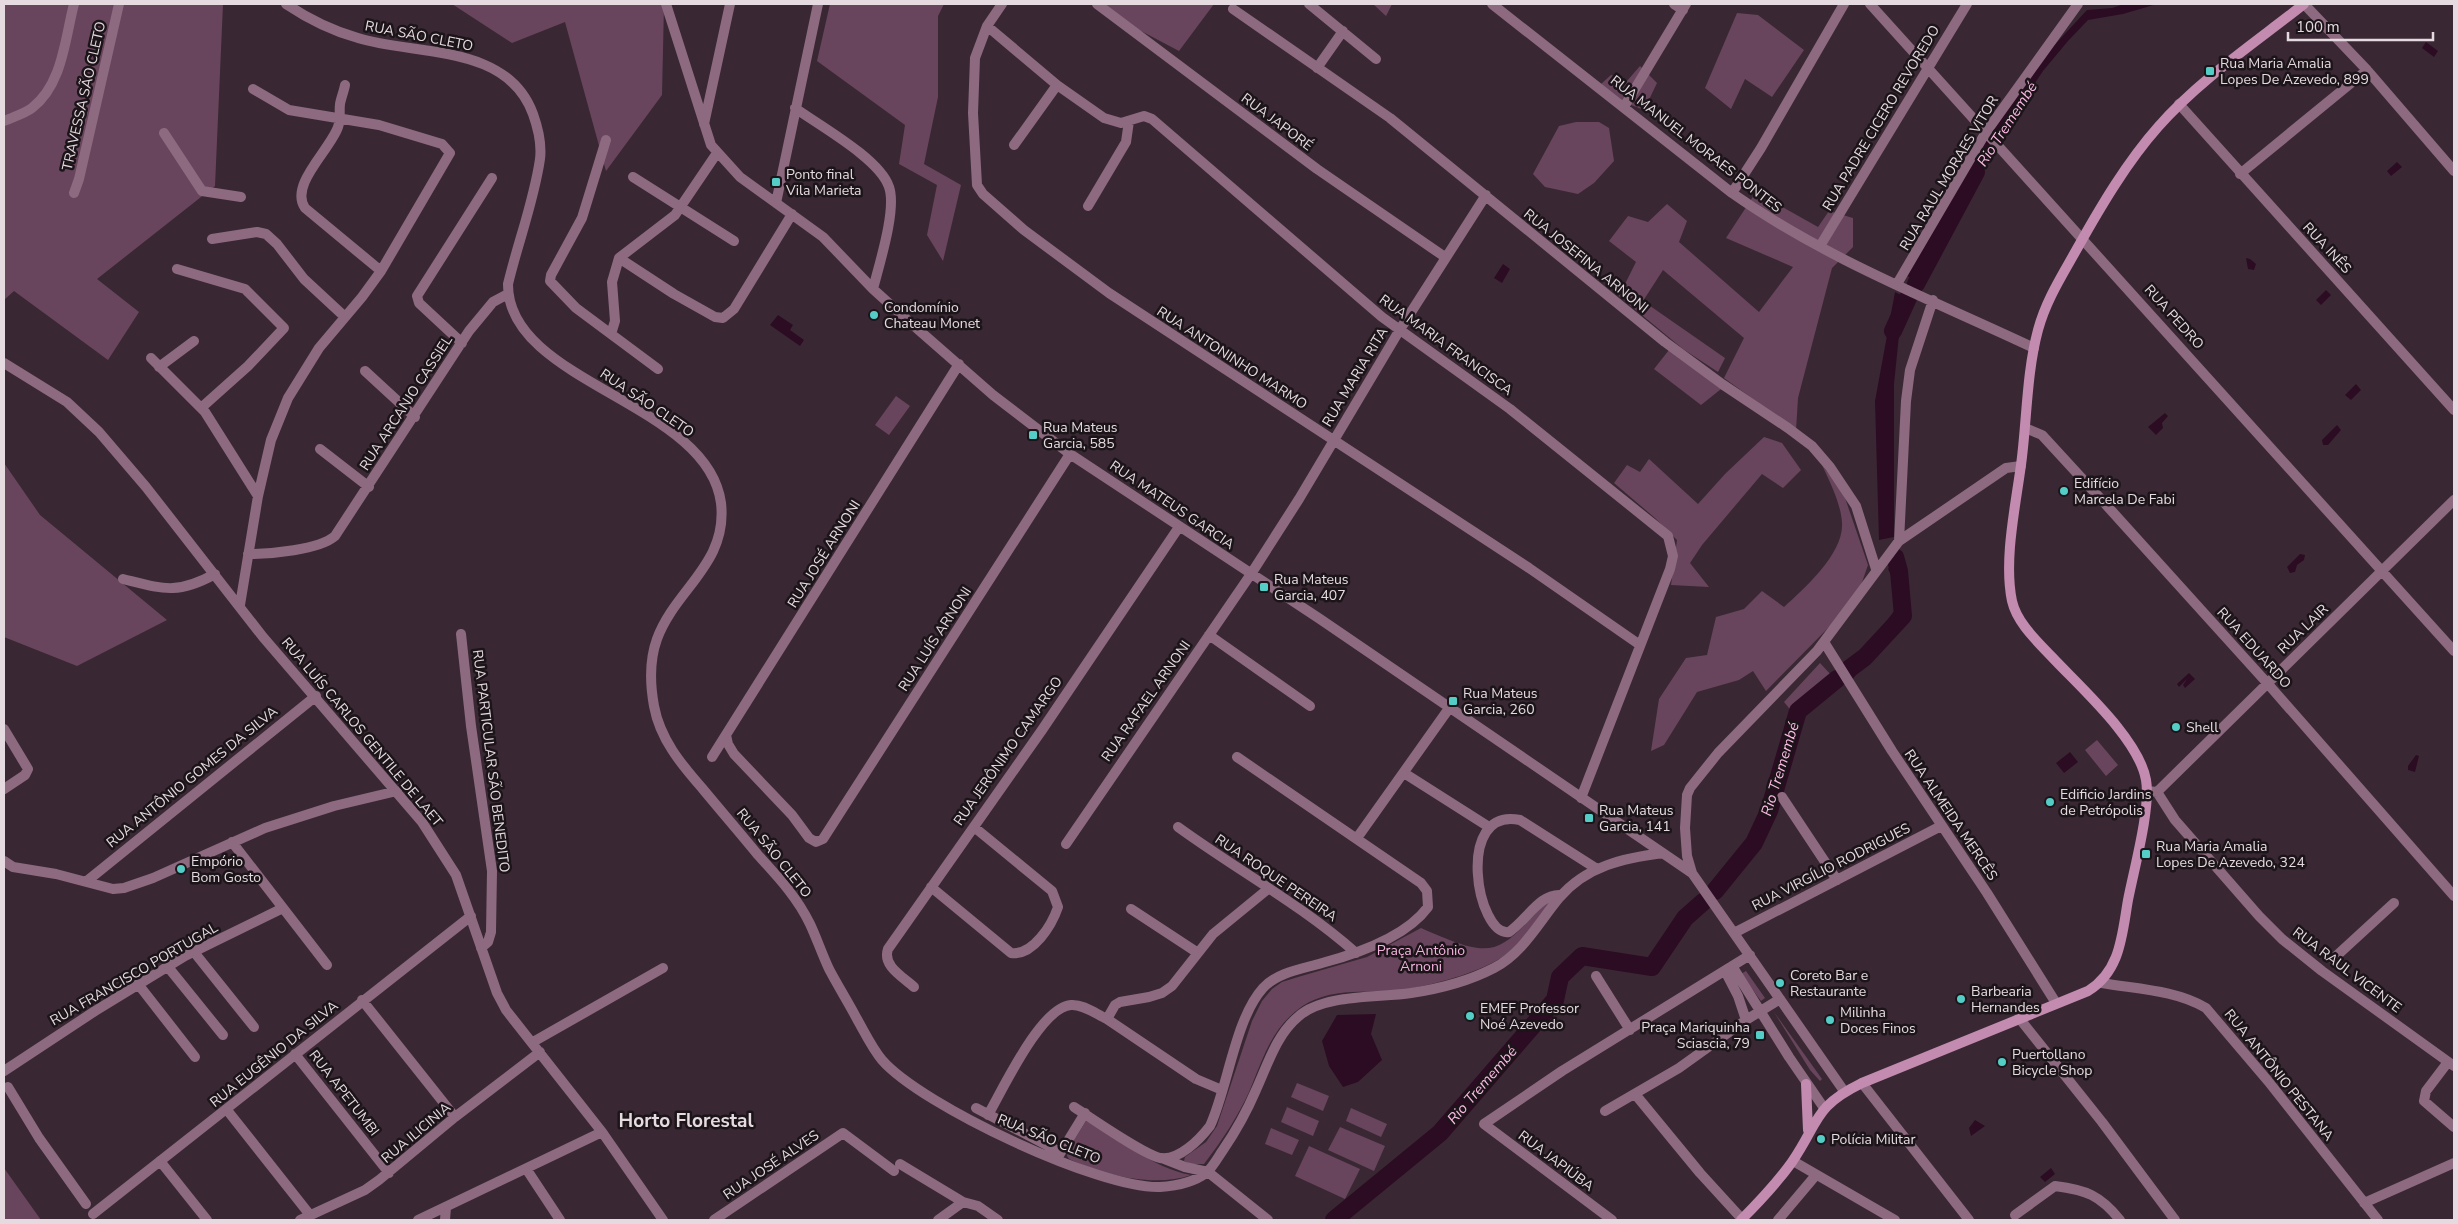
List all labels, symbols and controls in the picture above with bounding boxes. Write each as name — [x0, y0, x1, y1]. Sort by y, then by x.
scale bar — [2288, 10, 2433, 42]
street label: RUA SÃO CLETO — [363, 16, 475, 56]
text: 100 m — [2296, 17, 2340, 37]
street label: TRAVESSA SÃO CLETO — [58, 20, 110, 172]
street label: RUA PADRE CICERO REVOREDO — [1818, 22, 1944, 214]
place label: Rua Maria Amalia Lopes De Azevedo, 899 — [2220, 54, 2369, 89]
marker: Rua Maria Amalia Lopes De Azevedo, 899 — [2204, 65, 2216, 77]
street label: RUA MANUEL MORAES PONTES — [1606, 71, 1786, 217]
water label: Rio Tremembé — [1972, 78, 2042, 170]
street label: RUA JAPORÉ — [1237, 89, 1317, 155]
street label: RUA RAUL MORAES VITOR — [1895, 92, 2003, 254]
place label: Ponto final Vila Marieta — [785, 165, 861, 200]
marker: Ponto final Vila Marieta — [770, 176, 782, 188]
street label: RUA JOSEFINA ARNONI — [1520, 205, 1652, 317]
street label: RUA INÊS — [2298, 218, 2356, 278]
street label: RUA PEDRO — [2140, 281, 2208, 353]
street label: RUA MARIA FRANCISCA — [1375, 290, 1517, 400]
place label: Condomínio Chateau Monet — [884, 298, 980, 333]
street label: RUA ANTONINHO MARMO — [1153, 302, 1311, 414]
marker: Condomínio Chateau Monet — [868, 309, 880, 321]
street label: RUA MARIA RITA — [1318, 324, 1392, 430]
street label: RUA ARCANJO CASSIEL — [355, 332, 457, 474]
street label: RUA SÃO CLETO — [596, 364, 698, 442]
place label: Rua Mateus Garcia, 585 — [1043, 418, 1118, 453]
marker: Rua Mateus Garcia, 585 — [1027, 429, 1039, 441]
street label: RUA MATEUS GARCIA — [1106, 456, 1238, 554]
place label: Edifício Marcela De Fabi — [2074, 474, 2175, 509]
marker: Edifício Marcela De Fabi — [2058, 485, 2070, 497]
street label: RUA JOSÉ ARNONI — [783, 497, 865, 611]
place label: Rua Mateus Garcia, 407 — [1274, 570, 1349, 605]
marker: Rua Mateus Garcia, 407 — [1258, 581, 1270, 593]
street label: RUA LUÍS ARNONI — [894, 583, 976, 695]
street label: RUA LAIR — [2273, 600, 2333, 658]
street label: RUA EDUARDO — [2213, 603, 2295, 693]
street label: RUA LUÍS CARLOS GENTILE DE LAET — [277, 633, 447, 831]
street label: RUA RAFAEL ARNONI — [1097, 637, 1195, 765]
street label: RUA PARTICULAR SÃO BENEDITO — [468, 649, 514, 873]
street label: RUA JERÔNIMO CAMARGO — [949, 673, 1067, 829]
place label: Rua Mateus Garcia, 260 — [1463, 684, 1538, 719]
marker: Rua Mateus Garcia, 260 — [1447, 695, 1459, 707]
street label: RUA ANTÔNIO GOMES DA SILVA — [102, 702, 282, 852]
place label: Shell — [2186, 718, 2219, 737]
water label: Rio Tremembé — [1756, 720, 1804, 818]
marker: Shell — [2170, 721, 2182, 733]
street label: RUA ALMEIDA MERCÊS — [1900, 746, 2002, 885]
place label: Edificio Jardins de Petrópolis — [2060, 785, 2152, 820]
marker: Edificio Jardins de Petrópolis — [2044, 796, 2056, 808]
place label: Rua Mateus Garcia, 141 — [1599, 801, 1674, 836]
street label: RUA SÃO CLETO — [732, 804, 816, 902]
marker: Rua Mateus Garcia, 141 — [1583, 812, 1595, 824]
street label: RUA VIRGÍLIO RODRIGUES — [1749, 819, 1914, 915]
street label: RUA ROQUE PEREIRA — [1211, 830, 1341, 926]
place label: Rua Maria Amalia Lopes De Azevedo, 324 — [2156, 837, 2305, 872]
marker: Rua Maria Amalia Lopes De Azevedo, 324 — [2140, 848, 2152, 860]
place label: Empório Bom Gosto — [191, 852, 261, 887]
marker: Empório Bom Gosto — [175, 863, 187, 875]
street label: RUA FRANCISCO PORTUGAL — [47, 918, 222, 1030]
street label: RUA RAUL VICENTE — [2289, 923, 2405, 1017]
park label: Praça Antônio Arnoni — [1377, 941, 1465, 976]
place label: Coreto Bar e Restaurante — [1790, 966, 1868, 1001]
marker: Coreto Bar e Restaurante — [1774, 977, 1786, 989]
place label: Barbearia Hernandes — [1971, 982, 2040, 1017]
marker: Barbearia Hernandes — [1955, 993, 1967, 1005]
street label: RUA EUGÊNIO DA SILVA — [206, 996, 342, 1112]
place label: EMEF Professor Noé Azevedo — [1480, 999, 1579, 1034]
place label: Milinha Doces Finos — [1840, 1003, 1916, 1038]
street label: RUA ANTÔNIO PESTANA — [2220, 1005, 2338, 1145]
marker: EMEF Professor Noé Azevedo — [1464, 1010, 1476, 1022]
marker: Milinha Doces Finos — [1824, 1014, 1836, 1026]
place label: Praça Mariquinha Sciascia, 79 — [1641, 1018, 1750, 1053]
marker: Praça Mariquinha Sciascia, 79 — [1754, 1029, 1766, 1041]
water label: Rio Tremembé — [1443, 1042, 1521, 1128]
place label: Puertollano Bicycle Shop — [2012, 1045, 2092, 1080]
street label: RUA APETUMBI — [305, 1046, 383, 1140]
marker: Puertollano Bicycle Shop — [1996, 1056, 2008, 1068]
street label: RUA ILICINIA — [377, 1098, 455, 1168]
district label: Horto Florestal — [619, 1108, 754, 1134]
street label: RUA SÃO CLETO — [995, 1110, 1103, 1168]
street label: RUA JOSÉ ALVES — [719, 1126, 823, 1204]
street label: RUA JAPIÚBA — [1514, 1126, 1598, 1196]
place label: Polícia Militar — [1831, 1130, 1915, 1149]
marker: Polícia Militar — [1815, 1133, 1827, 1145]

